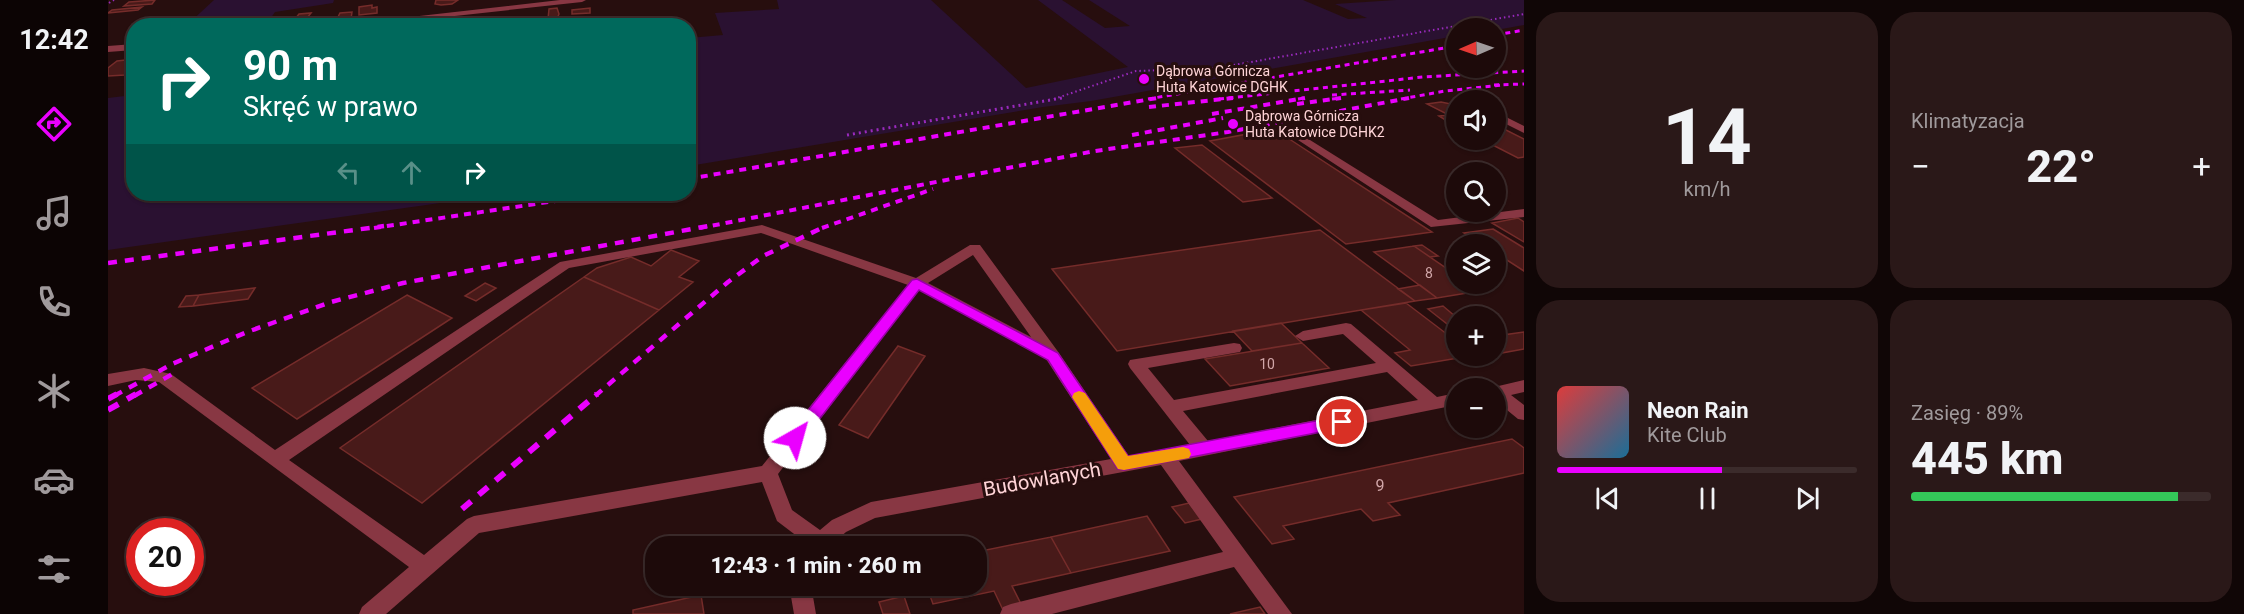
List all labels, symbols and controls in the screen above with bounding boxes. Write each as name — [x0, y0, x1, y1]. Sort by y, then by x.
north arrow — [1446, 18, 1506, 78]
map controls — [1446, 18, 1506, 438]
text: 12:42 — [19, 24, 89, 56]
text: 90 m — [243, 41, 338, 90]
icon: right — [144, 42, 222, 120]
place label: Dąbrowa Górnicza Huta Katowice DGHK — [1156, 63, 1288, 95]
marker: Dąbrowa Górnicza Huta Katowice DGHK — [1137, 72, 1151, 86]
button: sound — [1446, 90, 1506, 150]
text: Skręć w prawo — [243, 91, 418, 123]
text: 14 — [1662, 92, 1752, 183]
icon: directions — [33, 103, 75, 145]
place label: Dąbrowa Górnicza Huta Katowice DGHK2 — [1245, 108, 1385, 140]
text: Klimatyzacja — [1911, 109, 2025, 133]
marker: Dąbrowa Górnicza Huta Katowice DGHK2 — [1226, 117, 1240, 131]
text: 22° — [2026, 140, 2096, 193]
text: − — [1911, 147, 1930, 186]
text: + — [2192, 147, 2211, 186]
icon: left — [332, 156, 365, 189]
icon: ahead — [395, 156, 428, 189]
icon: right — [458, 156, 491, 189]
button: search — [1446, 162, 1506, 222]
text: km/h — [1684, 177, 1730, 201]
icon: music — [33, 192, 75, 234]
button: layers — [1446, 234, 1506, 294]
house number: 8 — [1425, 265, 1433, 281]
icon: phone — [33, 281, 75, 323]
button: + — [1446, 306, 1506, 366]
house number: 10 — [1259, 356, 1275, 372]
icon: climate — [33, 370, 75, 412]
button: − — [1446, 378, 1506, 438]
pin — [1316, 396, 1367, 447]
text: Neon Rain — [1647, 398, 1749, 423]
text: Zasięg · 89% — [1911, 401, 2023, 425]
icon: arrive — [1325, 405, 1358, 438]
position arrow — [763, 406, 827, 470]
text: Kite Club — [1647, 423, 1727, 447]
text: 445 km — [1911, 432, 2063, 485]
street label: Budowlanych — [981, 457, 1103, 501]
icon: car — [33, 459, 75, 501]
house number: 9 — [1376, 476, 1385, 495]
icon: previous — [1591, 482, 1624, 515]
icon: pause — [1691, 482, 1724, 515]
icon: next — [1791, 482, 1824, 515]
speed limit sign: 20 — [126, 518, 204, 596]
icon: filters — [33, 548, 75, 590]
text: 12:43 · 1 min · 260 m — [711, 553, 921, 578]

